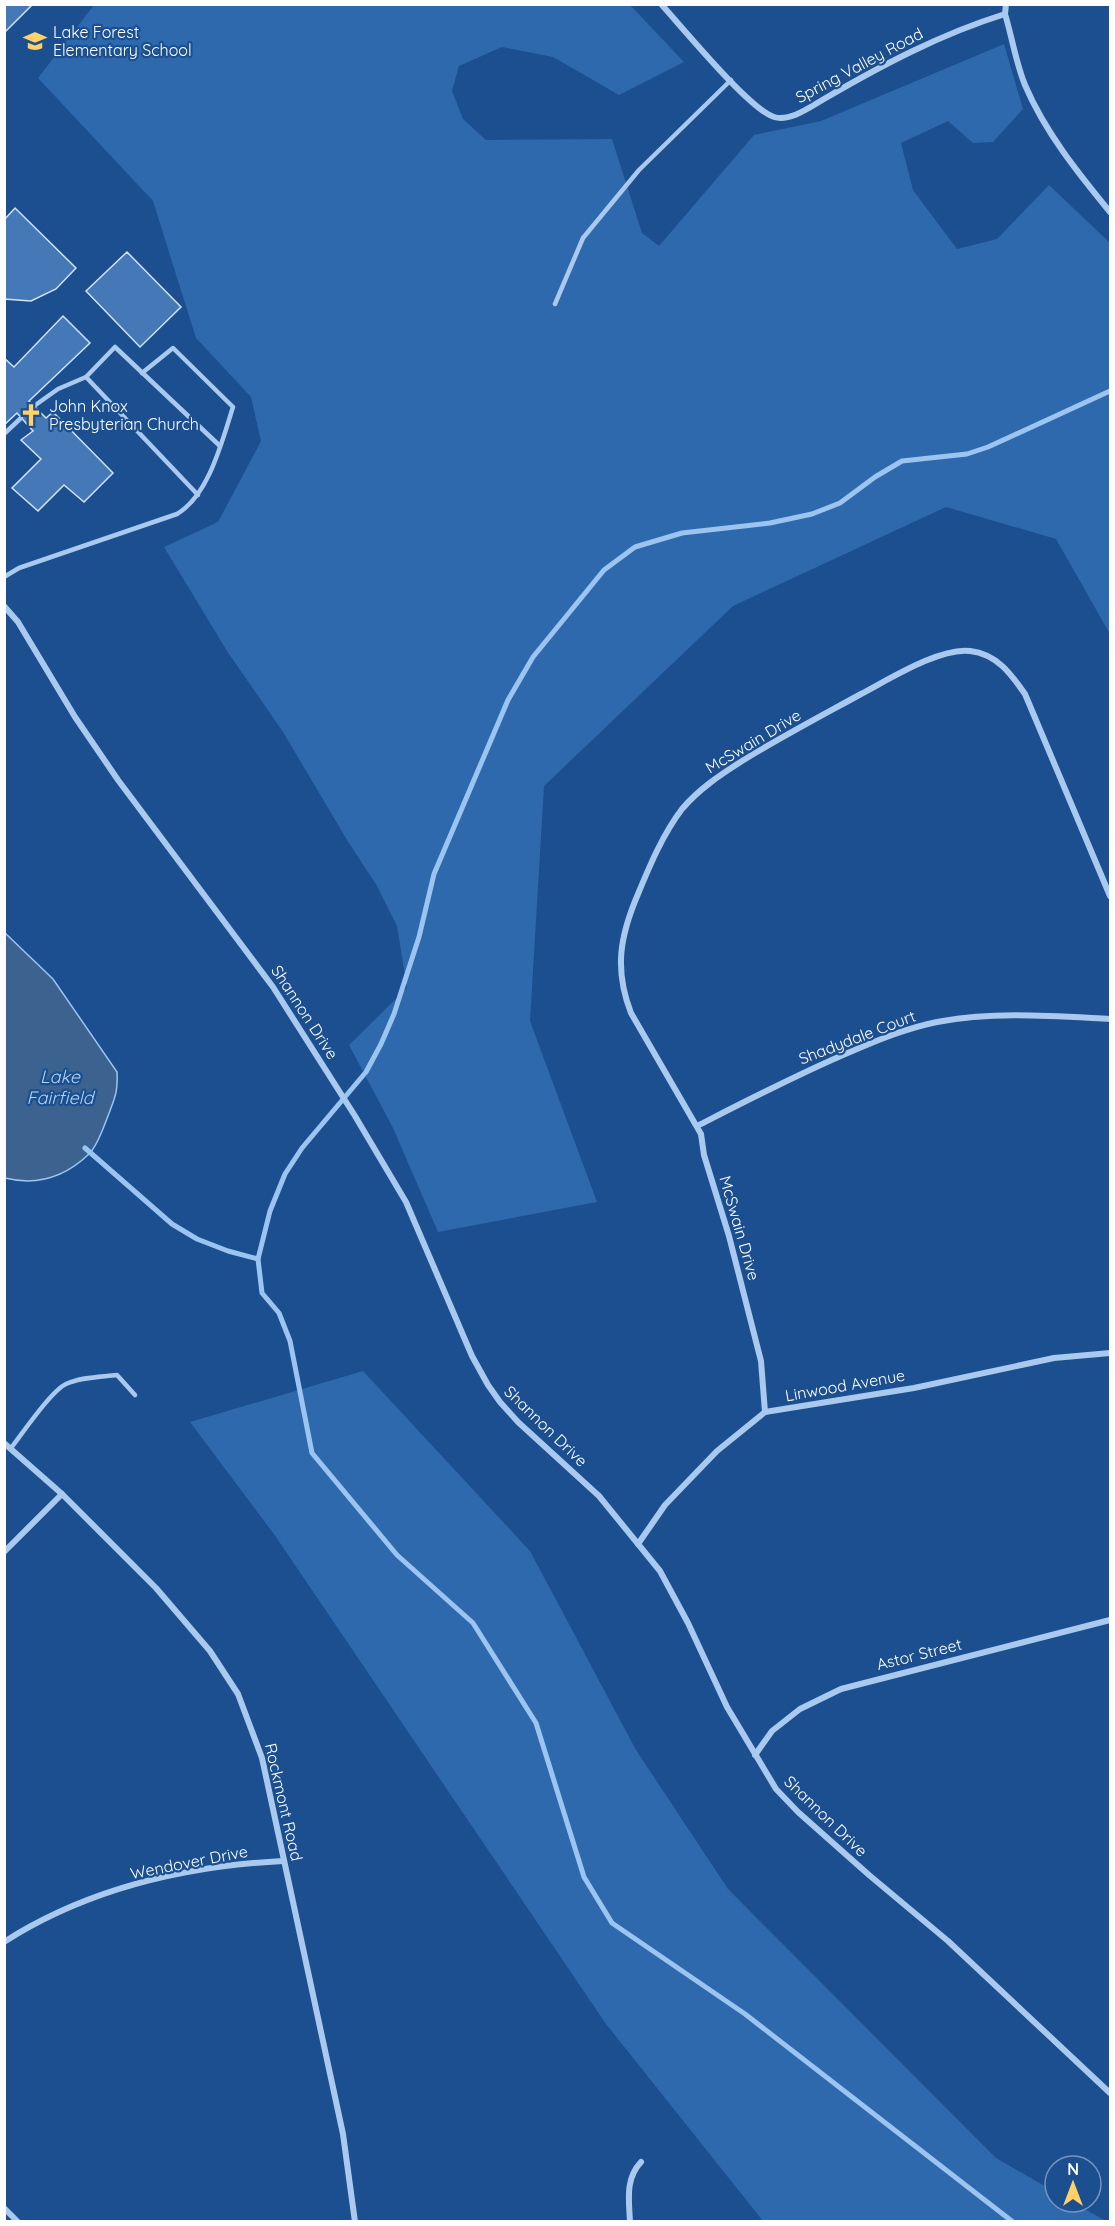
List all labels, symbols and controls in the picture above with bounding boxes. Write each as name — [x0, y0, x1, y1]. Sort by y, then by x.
place label: Lake Forest Elementary School — [53, 22, 192, 60]
street label: Spring Valley Road — [792, 23, 926, 107]
school or university icon: Lake Forest Elementary School — [22, 28, 48, 54]
place label: John Knox Presbyterian Church — [49, 396, 199, 434]
church icon: John Knox Presbyterian Church — [18, 402, 44, 428]
street label: McSwain Drive — [702, 705, 804, 777]
street label: Shannon Drive — [267, 961, 343, 1063]
street label: Shadydale Court — [796, 1006, 918, 1068]
water label: Lake Fairfield — [27, 1065, 96, 1109]
street label: McSwain Drive — [716, 1173, 764, 1283]
street label: Linwood Avenue — [784, 1365, 906, 1405]
street label: Shannon Drive — [500, 1381, 592, 1471]
street label: Astor Street — [874, 1634, 964, 1674]
street label: Rockmont Road — [261, 1741, 307, 1863]
street label: Shannon Drive — [780, 1771, 872, 1861]
street label: Wendover Drive — [129, 1841, 249, 1883]
north arrow — [1043, 2154, 1103, 2214]
text: N — [1067, 2159, 1079, 2179]

